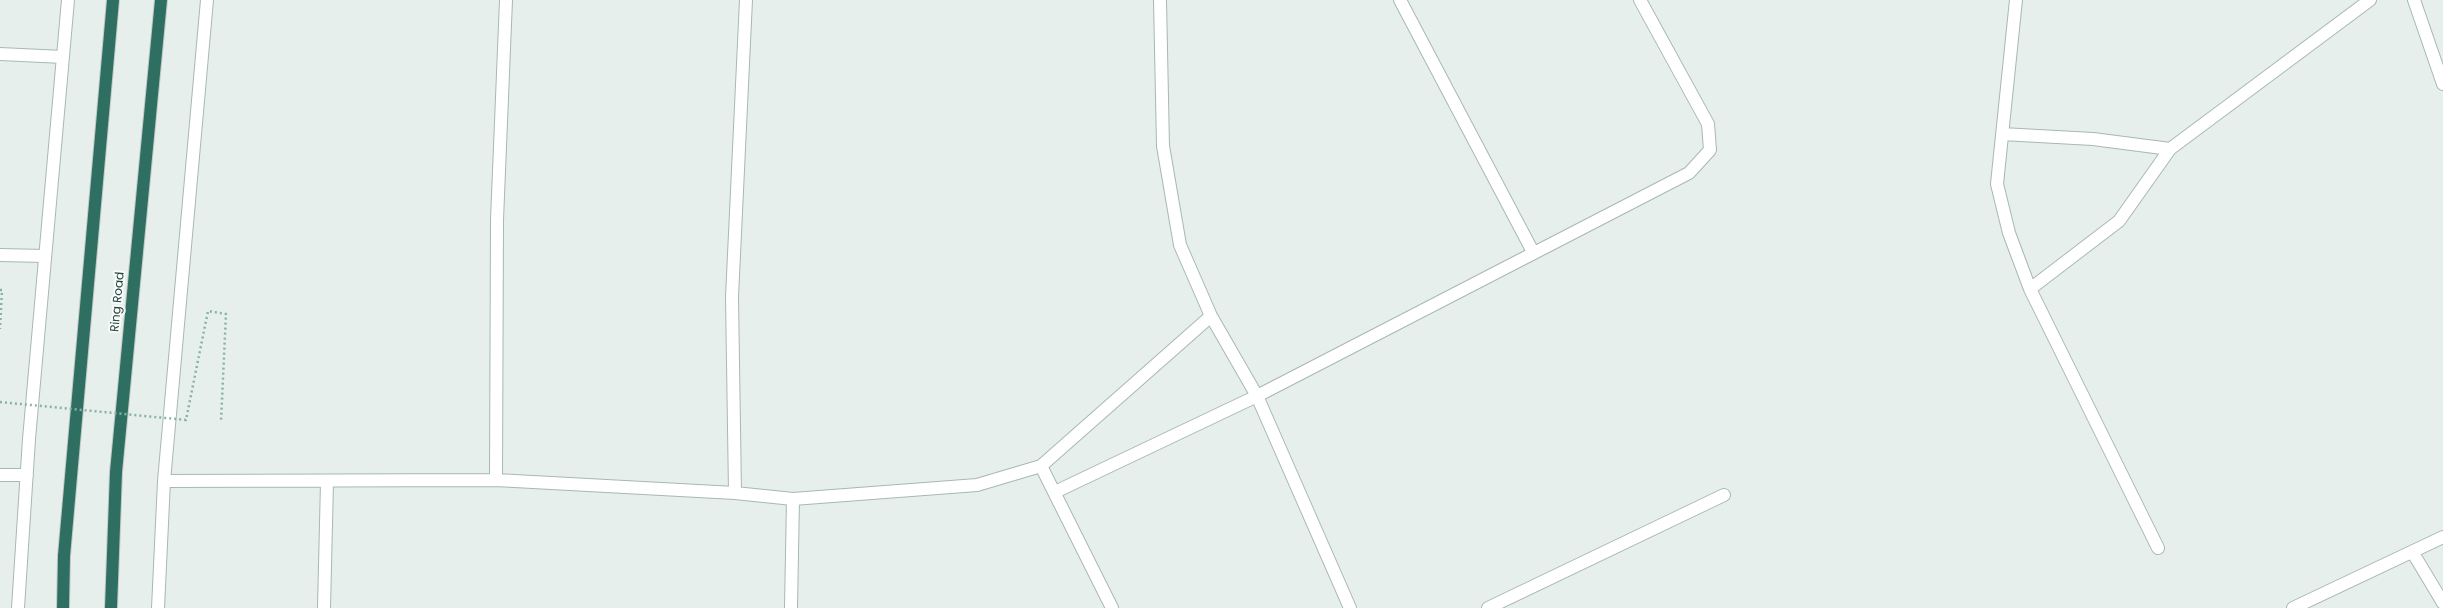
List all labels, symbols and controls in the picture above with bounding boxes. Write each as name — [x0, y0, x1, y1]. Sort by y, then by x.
street label: Ring Road — [108, 271, 128, 333]

